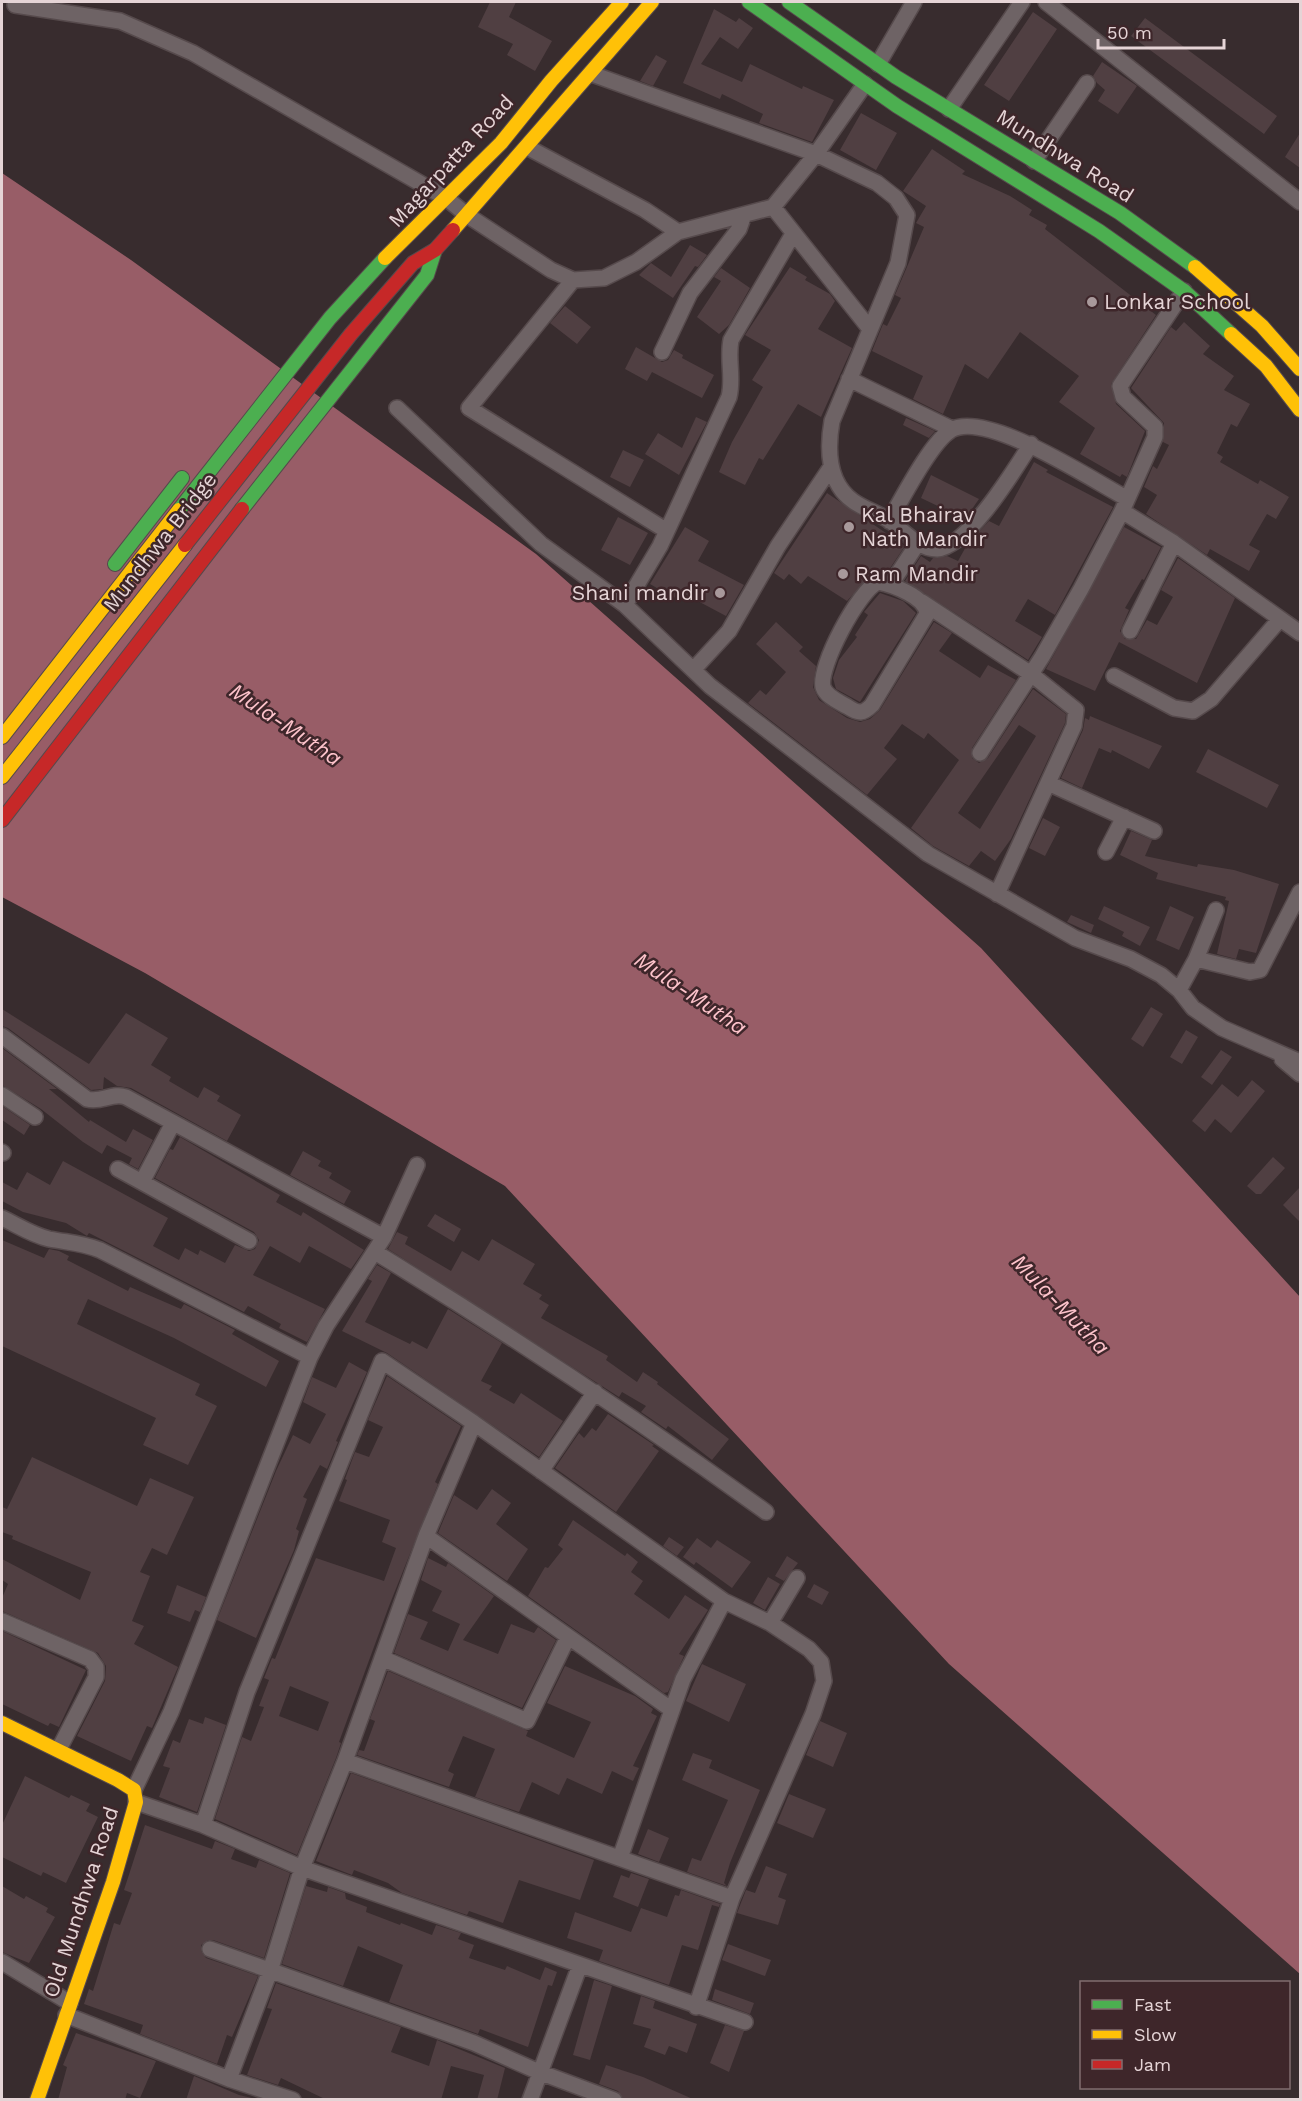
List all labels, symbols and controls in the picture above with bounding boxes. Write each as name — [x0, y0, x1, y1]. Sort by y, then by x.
scale bar — [1098, 12, 1224, 50]
text: 50 m — [1107, 22, 1152, 43]
street label: Magarpatta Road — [383, 89, 518, 232]
street label: Mundhwa Road — [992, 103, 1138, 208]
place label: Lonkar School — [1104, 289, 1251, 314]
marker: Lonkar School — [1085, 295, 1099, 309]
street label: Mundhwa Bridge — [97, 467, 222, 616]
place label: Kal Bhairav Nath Mandir — [861, 502, 987, 551]
marker: Kal Bhairav Nath Mandir — [842, 520, 856, 534]
place label: Ram Mandir — [855, 561, 978, 586]
marker: Ram Mandir — [836, 567, 850, 581]
place label: Shani mandir — [572, 580, 708, 605]
marker: Shani mandir — [713, 586, 727, 600]
water label: Mula-Mutha — [225, 678, 346, 771]
water label: Mula-Mutha — [630, 947, 751, 1040]
water label: Mula-Mutha — [1007, 1249, 1115, 1360]
street label: Old Mundhwa Road — [38, 1803, 123, 2001]
legend — [1080, 1981, 1290, 2089]
text: Fast — [1134, 1994, 1172, 2015]
text: Slow — [1134, 2024, 1177, 2045]
text: Jam — [1134, 2054, 1171, 2075]

